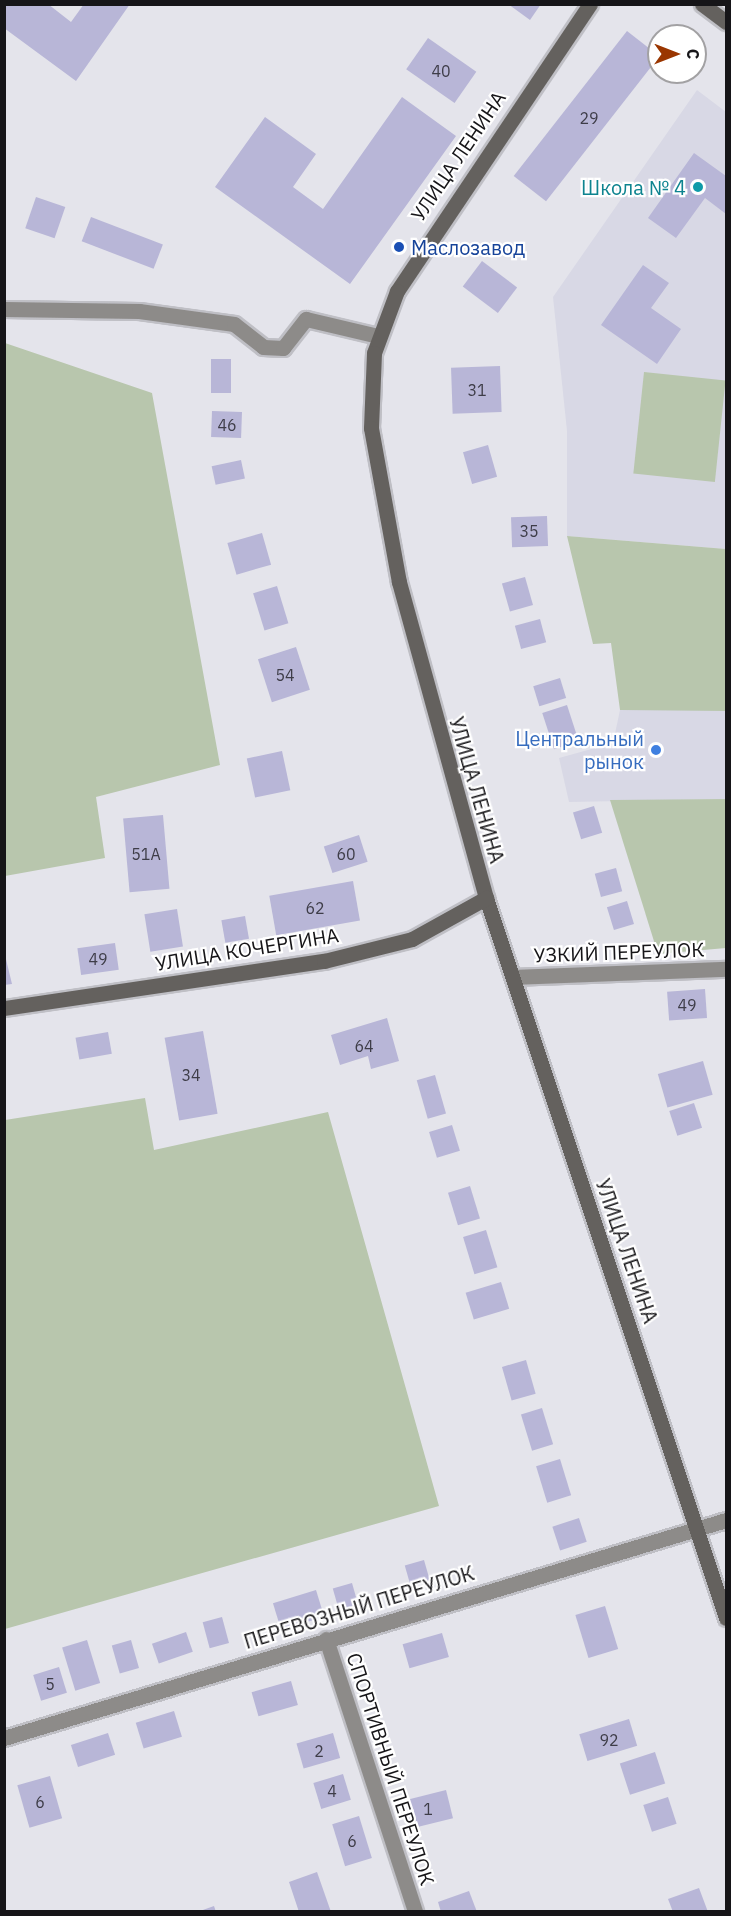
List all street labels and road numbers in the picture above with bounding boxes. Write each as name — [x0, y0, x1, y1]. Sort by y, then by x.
street label: УЛИЦА ЛЕНИНА — [406, 87, 510, 225]
street label: УЛИЦА ЛЕНИНА — [445, 714, 509, 866]
street label: УЛИЦА КОЧЕРГИНА — [154, 923, 340, 975]
street label: УЗКИЙ ПЕРЕУЛОК — [533, 937, 705, 967]
street label: УЛИЦА ЛЕНИНА — [591, 1175, 663, 1327]
street label: ПЕРЕВОЗНЫЙ ПЕРЕУЛОК — [241, 1560, 477, 1654]
street label: СПОРТИВНЫЙ ПЕРЕУЛОК — [342, 1650, 440, 1888]

